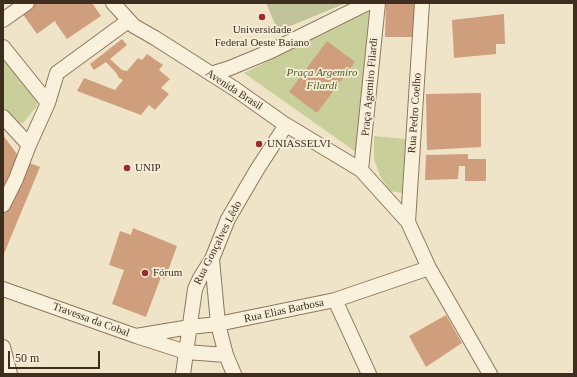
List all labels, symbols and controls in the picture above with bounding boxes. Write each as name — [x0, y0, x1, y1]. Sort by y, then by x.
marker: Universidade Federal Oeste Baiano — [257, 12, 267, 22]
place label: Universidade Federal Oeste Baiano — [215, 23, 309, 49]
street label: Praça Agemiro Filardi — [359, 37, 381, 137]
park label: Praça Argemiro Filardi — [287, 66, 357, 92]
street label: Avenida Brasil — [203, 67, 265, 113]
street label: Rua Pedro Coelho — [406, 72, 424, 154]
place label: UNIASSELVI — [267, 137, 331, 151]
marker: UNIASSELVI — [254, 139, 264, 149]
place label: UNIP — [135, 161, 161, 175]
marker: UNIP — [122, 163, 132, 173]
street label: Rua Gonçalves Lêdo — [191, 199, 245, 287]
place label: Fórum — [153, 266, 182, 280]
marker: Fórum — [140, 268, 150, 278]
street label: Rua Elias Barbosa — [243, 296, 325, 326]
street label: Travessa da Cobal — [51, 300, 131, 340]
scale bar — [10, 343, 102, 369]
text: 50 m — [15, 351, 39, 365]

